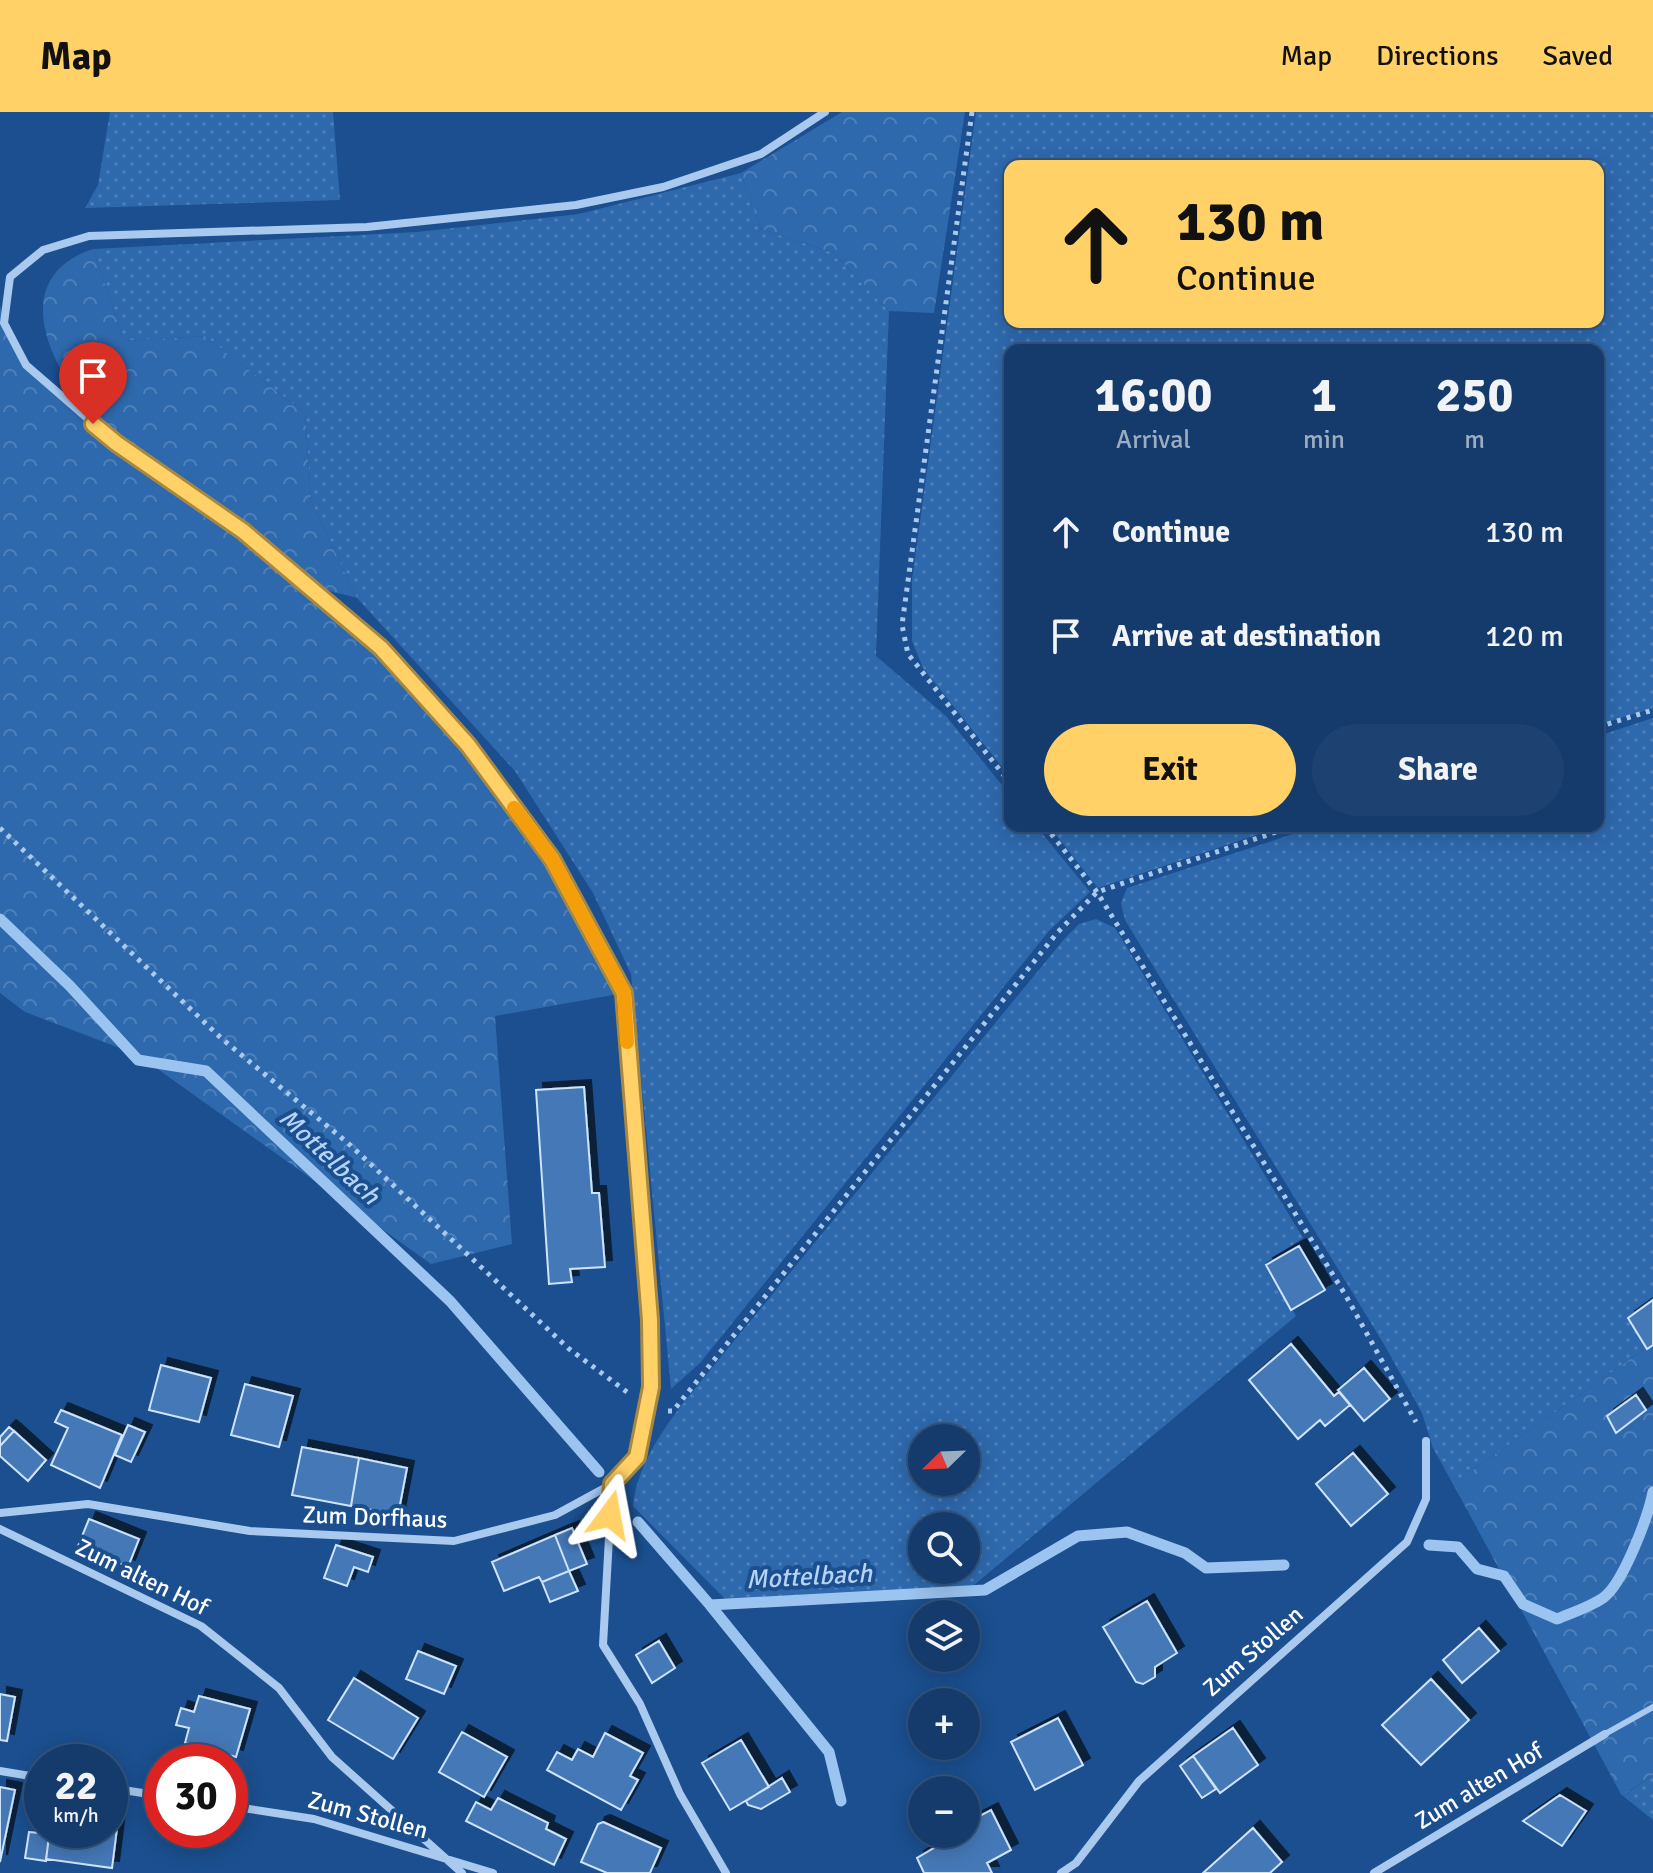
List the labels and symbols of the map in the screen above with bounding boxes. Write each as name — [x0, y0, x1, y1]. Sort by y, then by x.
pin — [59, 342, 127, 424]
water label: Mottelbach — [272, 1102, 387, 1212]
north arrow — [908, 1424, 980, 1496]
position arrow — [568, 1473, 652, 1557]
street label: Zum Dorfhaus — [302, 1499, 448, 1535]
street label: Zum alten Hof — [71, 1532, 214, 1623]
water label: Mottelbach — [745, 1558, 874, 1596]
street label: Zum Stollen — [1197, 1599, 1309, 1703]
street label: Zum alten Hof — [1409, 1735, 1549, 1836]
speed limit sign: 30 — [144, 1744, 248, 1848]
street label: Zum Stollen — [305, 1785, 431, 1845]

